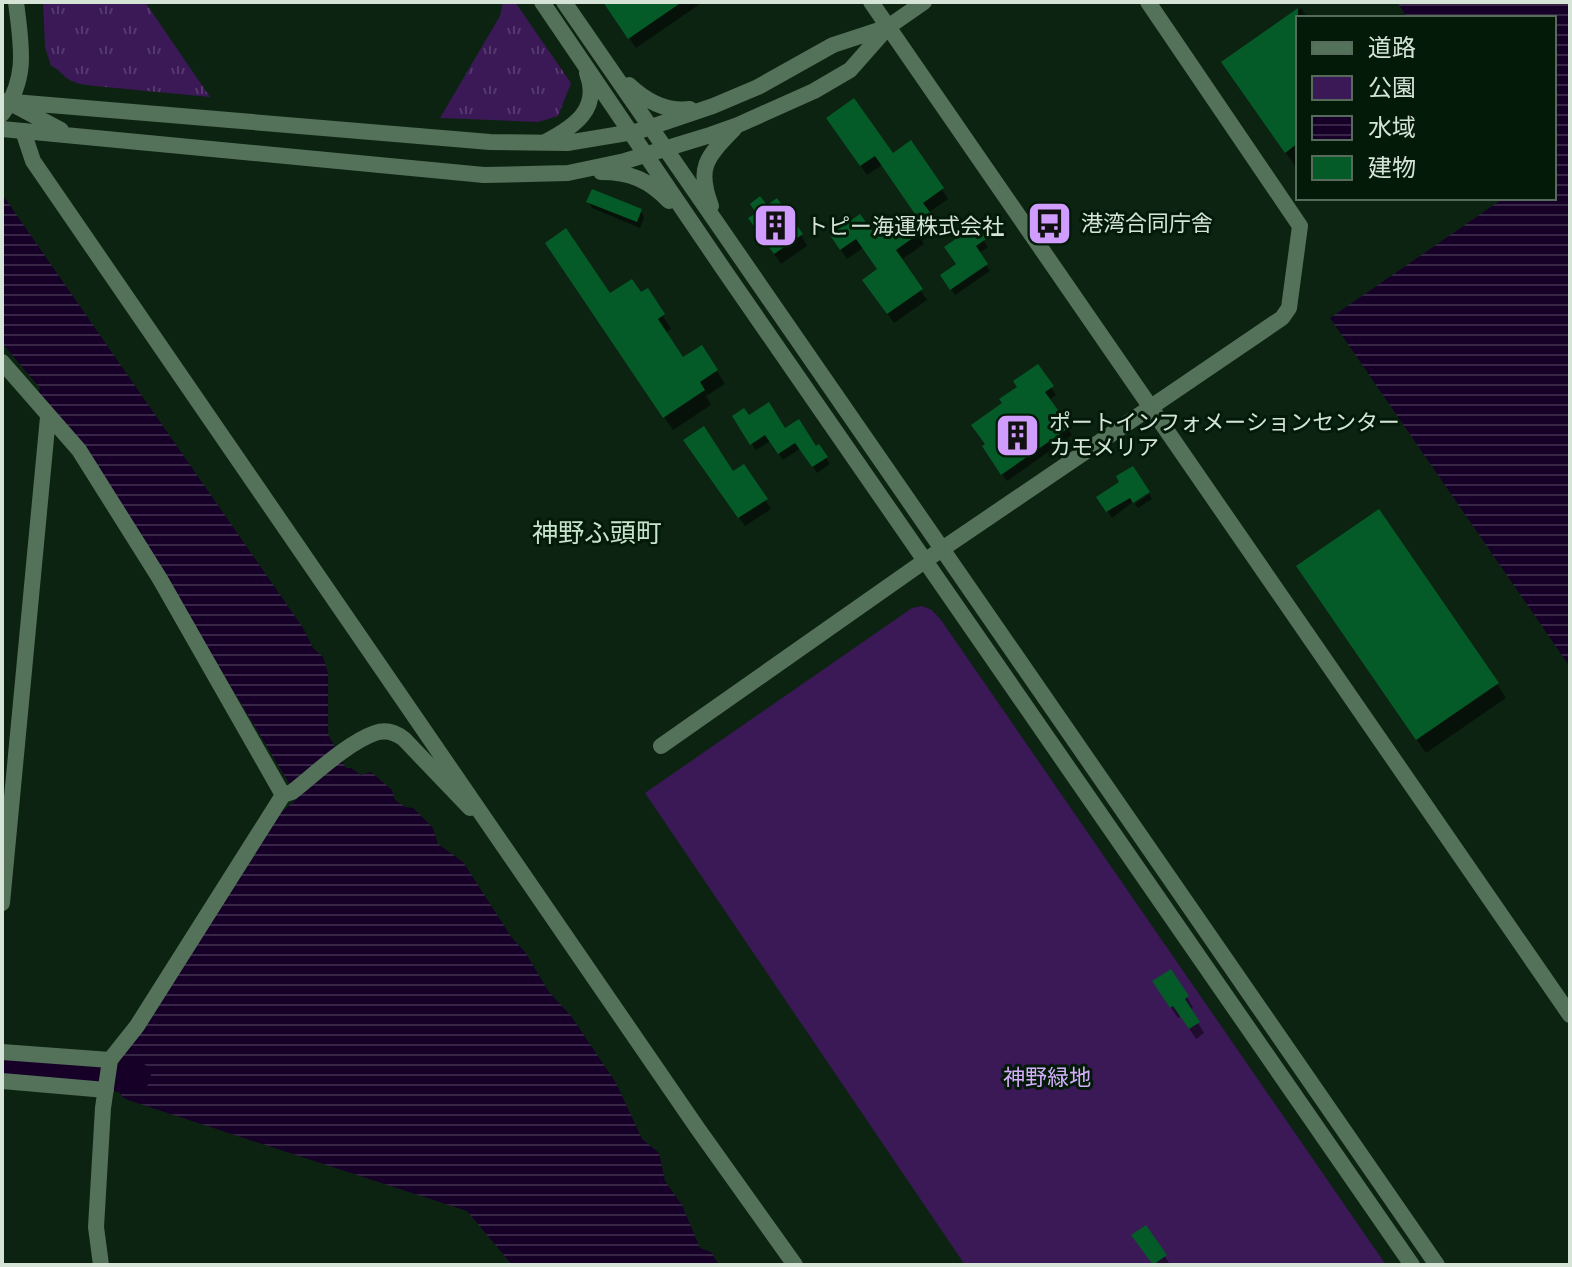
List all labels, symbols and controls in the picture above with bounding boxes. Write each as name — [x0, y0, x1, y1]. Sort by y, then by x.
legend — [1296, 16, 1556, 200]
text: 道路 — [1368, 34, 1416, 61]
text: 公園 — [1368, 74, 1416, 101]
text: 水域 — [1368, 114, 1416, 141]
text: 建物 — [1368, 154, 1416, 181]
bus stop icon: 港湾合同庁舎 — [1026, 199, 1074, 247]
building icon: トピー海運株式会社 — [751, 202, 799, 250]
place label: 港湾合同庁舎 — [1081, 211, 1213, 236]
place label: トピー海運株式会社 — [806, 214, 1004, 239]
place label: ポートインフォメーションセンター カモメリア — [1049, 410, 1400, 460]
building icon: ポートインフォメーションセンター カモメリア — [994, 411, 1042, 459]
district label: 神野ふ頭町 — [532, 518, 662, 548]
park label: 神野緑地 — [1003, 1065, 1091, 1090]

